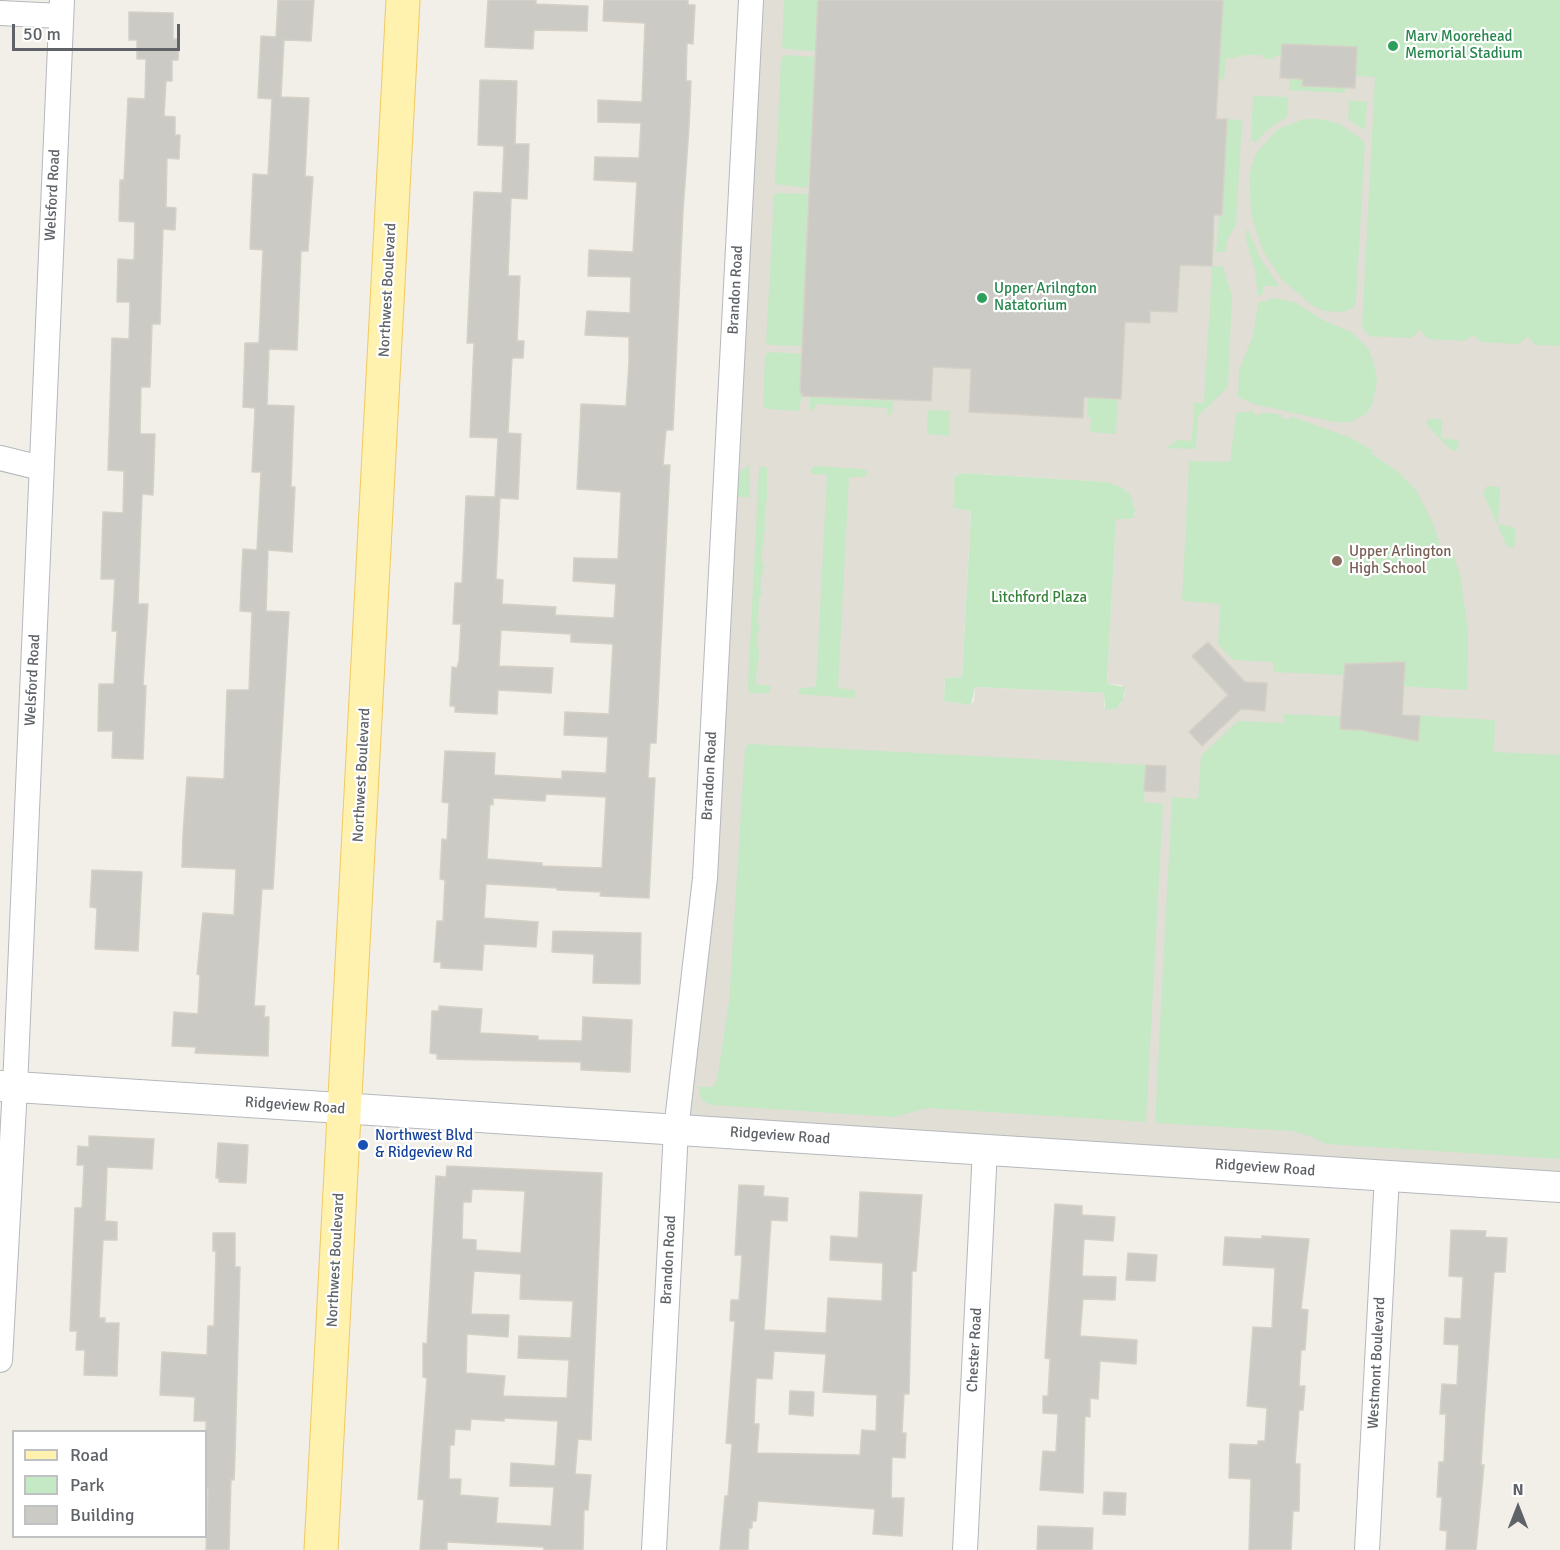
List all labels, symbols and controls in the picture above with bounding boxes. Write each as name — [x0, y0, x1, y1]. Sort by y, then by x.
scale bar — [15, 12, 183, 50]
text: 50 m — [23, 23, 61, 45]
place label: Marv Moorehead Memorial Stadium — [1405, 28, 1523, 63]
marker: Marv Moorehead Memorial Stadium — [1386, 39, 1400, 53]
street label: Welsford Road — [42, 149, 64, 241]
street label: Northwest Boulevard — [375, 222, 401, 358]
street label: Brandon Road — [725, 245, 747, 335]
place label: Upper Arilngton Natatorium — [994, 280, 1097, 315]
marker: Upper Arilngton Natatorium — [975, 291, 989, 305]
place label: Upper Arlington High School — [1349, 543, 1452, 578]
marker: Upper Arlington High School — [1330, 554, 1344, 568]
park label: Litchford Plaza — [991, 589, 1087, 607]
street label: Welsford Road — [22, 634, 44, 726]
street label: Northwest Boulevard — [349, 707, 375, 843]
street label: Brandon Road — [699, 731, 721, 821]
street label: Ridgeview Road — [244, 1094, 346, 1118]
street label: Ridgeview Road — [729, 1124, 831, 1148]
place label: Northwest Blvd & Ridgeview Rd — [375, 1127, 473, 1162]
marker: Northwest Blvd & Ridgeview Rd — [356, 1138, 370, 1152]
street label: Ridgeview Road — [1214, 1156, 1316, 1180]
street label: Northwest Boulevard — [323, 1192, 349, 1328]
street label: Brandon Road — [658, 1215, 680, 1305]
street label: Westmont Boulevard — [1365, 1296, 1389, 1430]
street label: Chester Road — [964, 1307, 986, 1393]
legend — [12, 1430, 207, 1538]
text: Road — [70, 1444, 109, 1466]
text: Park — [70, 1474, 105, 1496]
north arrow — [1488, 1478, 1548, 1538]
text: N — [1512, 1480, 1524, 1500]
text: Building — [70, 1504, 134, 1526]

